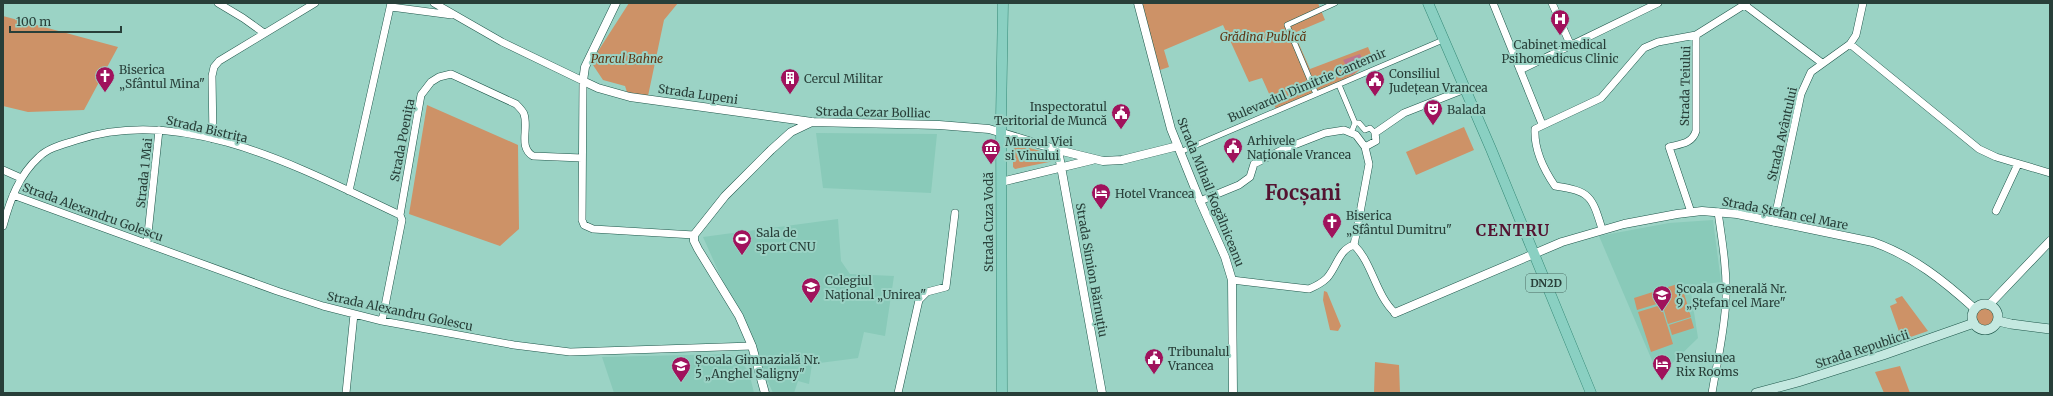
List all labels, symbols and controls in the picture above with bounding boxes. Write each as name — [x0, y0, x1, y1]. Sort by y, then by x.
scale bar — [10, 8, 121, 34]
hospital icon: Cabinet medical Psihomedicus Clinic — [1549, 8, 1571, 36]
text: 100 m — [16, 14, 51, 29]
park label: Grădina Publică — [1220, 29, 1306, 44]
place label: Cabinet medical Psihomedicus Clinic — [1501, 37, 1619, 66]
street label: Bulevardul Dimitrie Cantemir — [1225, 45, 1389, 125]
street label: Strada Teiului — [1677, 45, 1693, 126]
park label: Parcul Bahne — [591, 51, 663, 66]
place label: Biserica „Sfântul Mina" — [119, 62, 205, 92]
church icon: Biserica „Sfântul Mina" — [94, 65, 116, 93]
place label: Consiliul Județean Vrancea — [1388, 66, 1488, 96]
building icon: Cercul Militar — [779, 67, 801, 95]
public building icon: Consiliul Județean Vrancea — [1364, 69, 1386, 97]
place label: Cercul Militar — [804, 71, 884, 86]
street label: Strada Lupeni — [657, 81, 739, 107]
street label: Strada Avântului — [1764, 85, 1800, 182]
street label: Strada Poenița — [387, 97, 418, 183]
theatre icon: Balada — [1422, 98, 1444, 126]
place label: Inspectoratul Teritorial de Muncă — [994, 99, 1108, 128]
public building icon: Inspectoratul Teritorial de Muncă — [1110, 102, 1132, 130]
place label: Balada — [1447, 102, 1486, 117]
street label: Strada Cezar Bolliac — [816, 104, 930, 120]
street label: Strada Bistrița — [165, 112, 250, 147]
street label: Strada Mihail Kogălniceanu — [1174, 115, 1248, 269]
place label: Arhivele Naționale Vrancea — [1246, 133, 1352, 163]
place label: Muzeul Viei si Vinului — [1005, 134, 1073, 163]
public building icon: Arhivele Naționale Vrancea — [1222, 136, 1244, 164]
street label: Strada 1 Mai — [133, 137, 155, 209]
museum icon: Muzeul Viei si Vinului — [980, 137, 1002, 165]
street label: Strada Cuza Vodă — [981, 172, 996, 272]
street label: Strada Alexandru Golescu — [20, 179, 166, 245]
district label: Focșani — [1265, 180, 1341, 206]
hotel icon: Hotel Vrancea — [1090, 182, 1112, 210]
place label: Hotel Vrancea — [1115, 186, 1195, 201]
street label: Strada Ștefan cel Mare — [1720, 193, 1849, 234]
street label: Strada Simion Bărnuțiu — [1072, 202, 1111, 339]
place label: Biserica „Sfântul Dumitru" — [1346, 208, 1452, 238]
church icon: Biserica „Sfântul Dumitru" — [1321, 211, 1343, 239]
district label: CENTRU — [1476, 220, 1550, 240]
place label: Sala de sport CNU — [756, 225, 816, 254]
sports icon: Sala de sport CNU — [731, 228, 753, 256]
place label: Colegiul Național „Unirea" — [825, 273, 926, 303]
road number: DN2D — [1526, 274, 1566, 292]
school or university icon: Colegiul Național „Unirea" — [800, 276, 822, 304]
place label: Școala Generală Nr. 9 „Ștefan cel Mare" — [1676, 281, 1787, 311]
school or university icon: Școala Generală Nr. 9 „Ștefan cel Mare" — [1651, 284, 1673, 312]
street label: Strada Alexandru Golescu — [326, 288, 475, 334]
street label: Strada Republicii — [1813, 327, 1911, 371]
place label: Tribunalul Vrancea — [1167, 344, 1230, 373]
public building icon: Tribunalul Vrancea — [1143, 347, 1165, 375]
place label: Pensiunea Rix Rooms — [1676, 350, 1739, 379]
place label: Școala Gimnazială Nr. 5 „Anghel Saligny" — [695, 352, 820, 382]
hotel icon: Pensiunea Rix Rooms — [1651, 353, 1673, 381]
school or university icon: Școala Gimnazială Nr. 5 „Anghel Saligny" — [670, 355, 692, 383]

